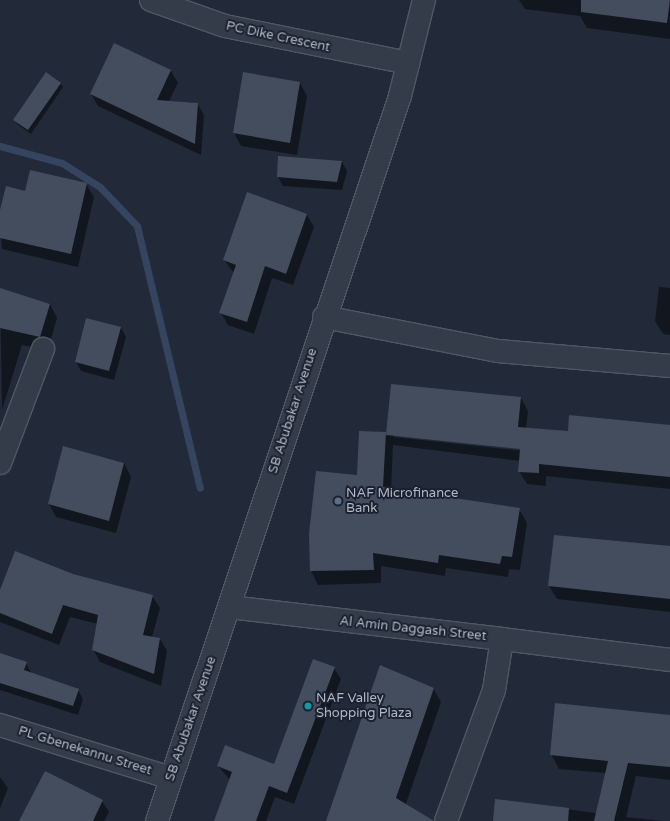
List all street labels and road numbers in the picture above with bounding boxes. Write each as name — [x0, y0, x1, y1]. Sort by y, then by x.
street label: PC Dike Crescent — [225, 18, 331, 56]
street label: SB Abubakar Avenue — [265, 346, 321, 476]
street label: Al Amin Daggash Street — [339, 614, 487, 644]
street label: SB Abubakar Avenue — [162, 655, 220, 783]
street label: PL Gbenekannu Street — [16, 723, 154, 779]

